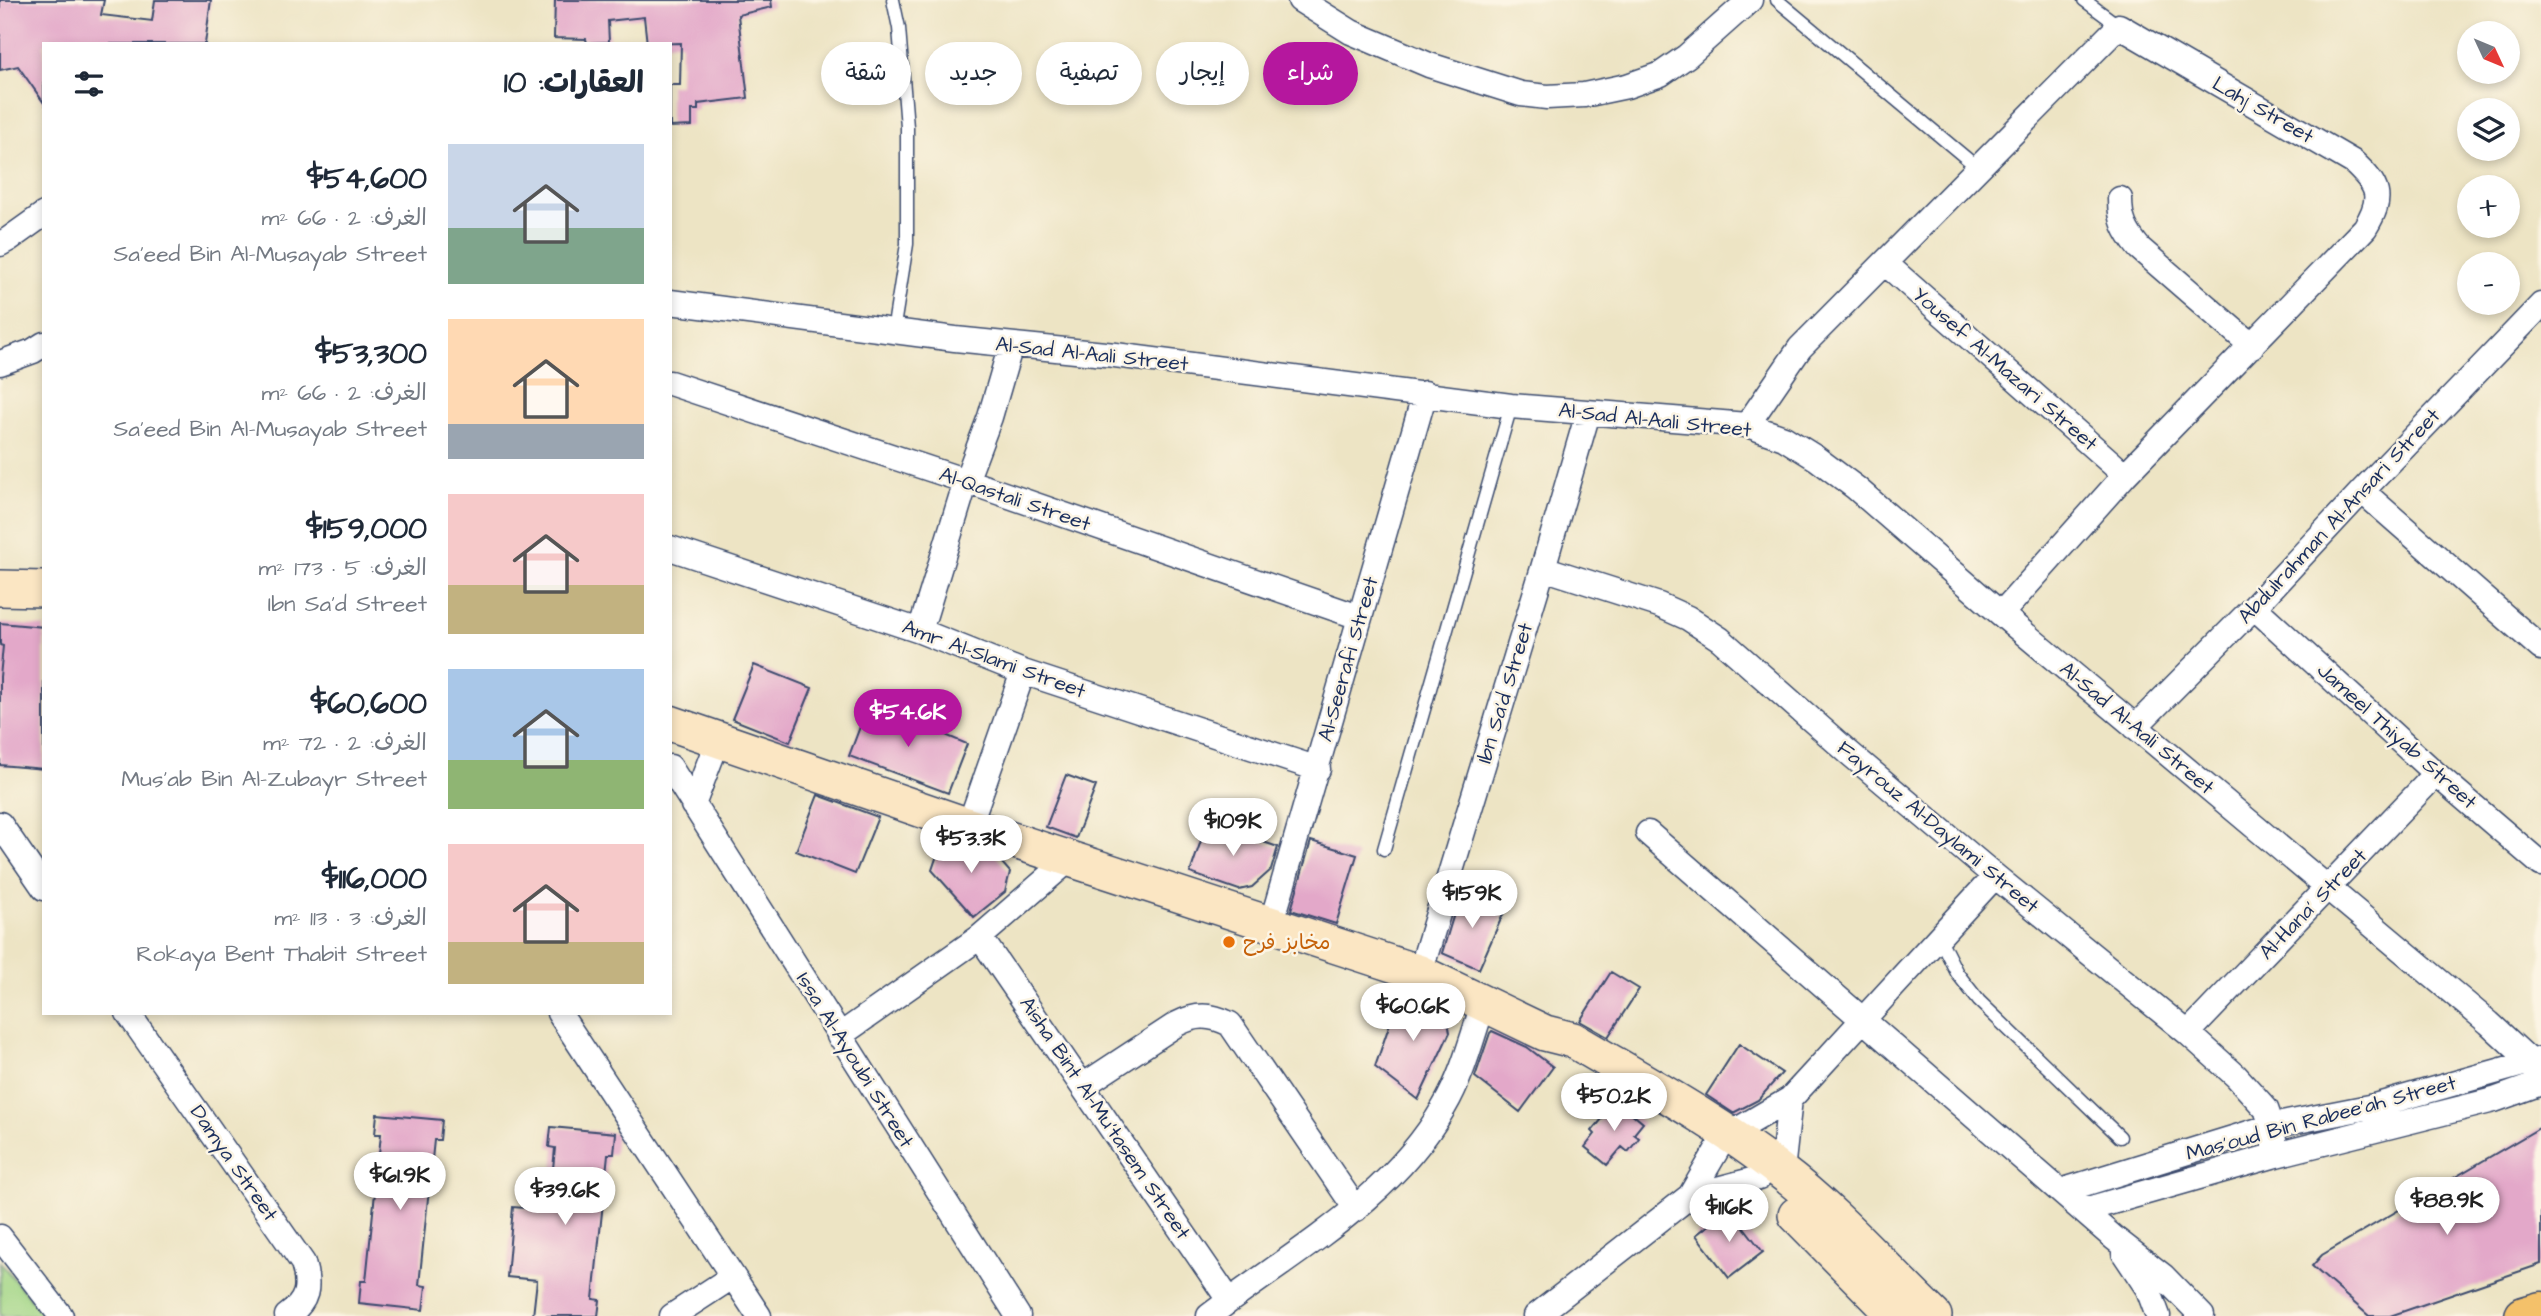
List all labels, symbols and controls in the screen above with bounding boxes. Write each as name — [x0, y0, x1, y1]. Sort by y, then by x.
north arrow — [2457, 21, 2520, 84]
map controls — [2457, 21, 2520, 315]
chip: شقة — [821, 42, 911, 105]
chip: جديد — [925, 42, 1022, 105]
chip: تصفية — [1036, 42, 1142, 105]
chip: إيجار — [1156, 42, 1249, 105]
chip: شراء — [1263, 42, 1358, 105]
text: العقارات: 10 — [504, 62, 644, 104]
icon: filters — [70, 65, 108, 103]
street label: Lahj Street — [2207, 69, 2319, 151]
button: layers — [2457, 98, 2520, 161]
text: $54,600 — [307, 158, 427, 200]
icon: home — [504, 172, 588, 256]
button: + — [2457, 175, 2520, 238]
text: الغرف: 2 · 66 m² — [261, 202, 427, 234]
text: Sa'eed Bin Al-Musayab Street — [114, 238, 427, 270]
button: − — [2457, 252, 2520, 315]
street label: Yousef Al-Mazari Street — [1906, 280, 2104, 458]
street label: Al-Sad Al-Aali Street — [994, 329, 1190, 379]
text: $53,300 — [315, 333, 427, 375]
icon: home — [504, 347, 588, 431]
text: الغرف: 2 · 66 m² — [261, 377, 427, 409]
street label: Al-Sad Al-Aali Street — [1557, 395, 1753, 445]
street label: Abdulrahman Al-Ansari Street — [2231, 402, 2447, 630]
text: Sa'eed Bin Al-Musayab Street — [114, 413, 427, 445]
street label: Al-Qastali Street — [935, 460, 1095, 539]
text: $159,000 — [306, 508, 427, 550]
icon: home — [504, 522, 588, 606]
text: الغرف: 5 · 173 m² — [258, 552, 427, 584]
street label: Al-Seerafi Street — [1311, 573, 1386, 745]
text: Ibn Sa'd Street — [268, 588, 427, 620]
street label: Amr Al-Slami Street — [898, 612, 1090, 706]
street label: Ibn Sa'd Street — [1470, 619, 1540, 767]
street label: Al-Sad Al-Aali Street — [2053, 655, 2221, 802]
street label: Jameel Thiyab Street — [2309, 656, 2484, 818]
text: $60,600 — [311, 683, 427, 725]
pin: $54.6K — [851, 690, 965, 749]
text: $54.6K — [870, 696, 946, 728]
icon: home — [504, 697, 588, 781]
text: الغرف: 2 · 72 m² — [263, 727, 427, 759]
street label: Fayrouz Al-Daylami Street — [1830, 734, 2046, 922]
text: Mus'ab Bin Al-Zubayr Street — [121, 763, 427, 795]
pin: $109K — [1184, 798, 1282, 858]
text: $109K — [1204, 805, 1262, 837]
pin: $53.3K — [914, 816, 1028, 875]
text: $53.3K — [936, 822, 1006, 854]
street label: Al-Hana' Street — [2252, 842, 2374, 966]
text: $116,000 — [322, 858, 427, 900]
pin: $159K — [1423, 870, 1521, 930]
icon: home — [504, 872, 588, 956]
text: $159K — [1442, 877, 1502, 909]
text: الغرف: 3 · 113 m² — [274, 902, 427, 934]
place label: مخابز فرح — [1243, 928, 1330, 957]
marker: مخابز فرح — [1221, 934, 1237, 950]
text: Rokaya Bent Thabit Street — [136, 938, 427, 970]
street label: Issa Al-Ayoubi Street — [787, 967, 921, 1155]
pin: $60.6K — [1356, 984, 1470, 1043]
text: $60.6K — [1376, 990, 1450, 1022]
street label: Aisha Bint Al-Mu'tasem Street — [1013, 991, 1198, 1246]
street label: Mas'oud Bin Rabee'ah Street — [2183, 1068, 2460, 1168]
pin: $50.2K — [1557, 1074, 1671, 1133]
text: $50.2K — [1577, 1080, 1651, 1112]
street label: Damya Street — [181, 1099, 285, 1229]
pin: $61.9K — [343, 1152, 457, 1212]
text: $61.9K — [370, 1159, 430, 1191]
pin: $39.6K — [508, 1168, 622, 1227]
text: $39.6K — [530, 1174, 600, 1206]
pin: $88.9K — [2390, 1178, 2504, 1237]
pin: $116K — [1680, 1184, 1778, 1244]
text: $88.9K — [2411, 1184, 2483, 1216]
text: $116K — [1705, 1191, 1753, 1223]

